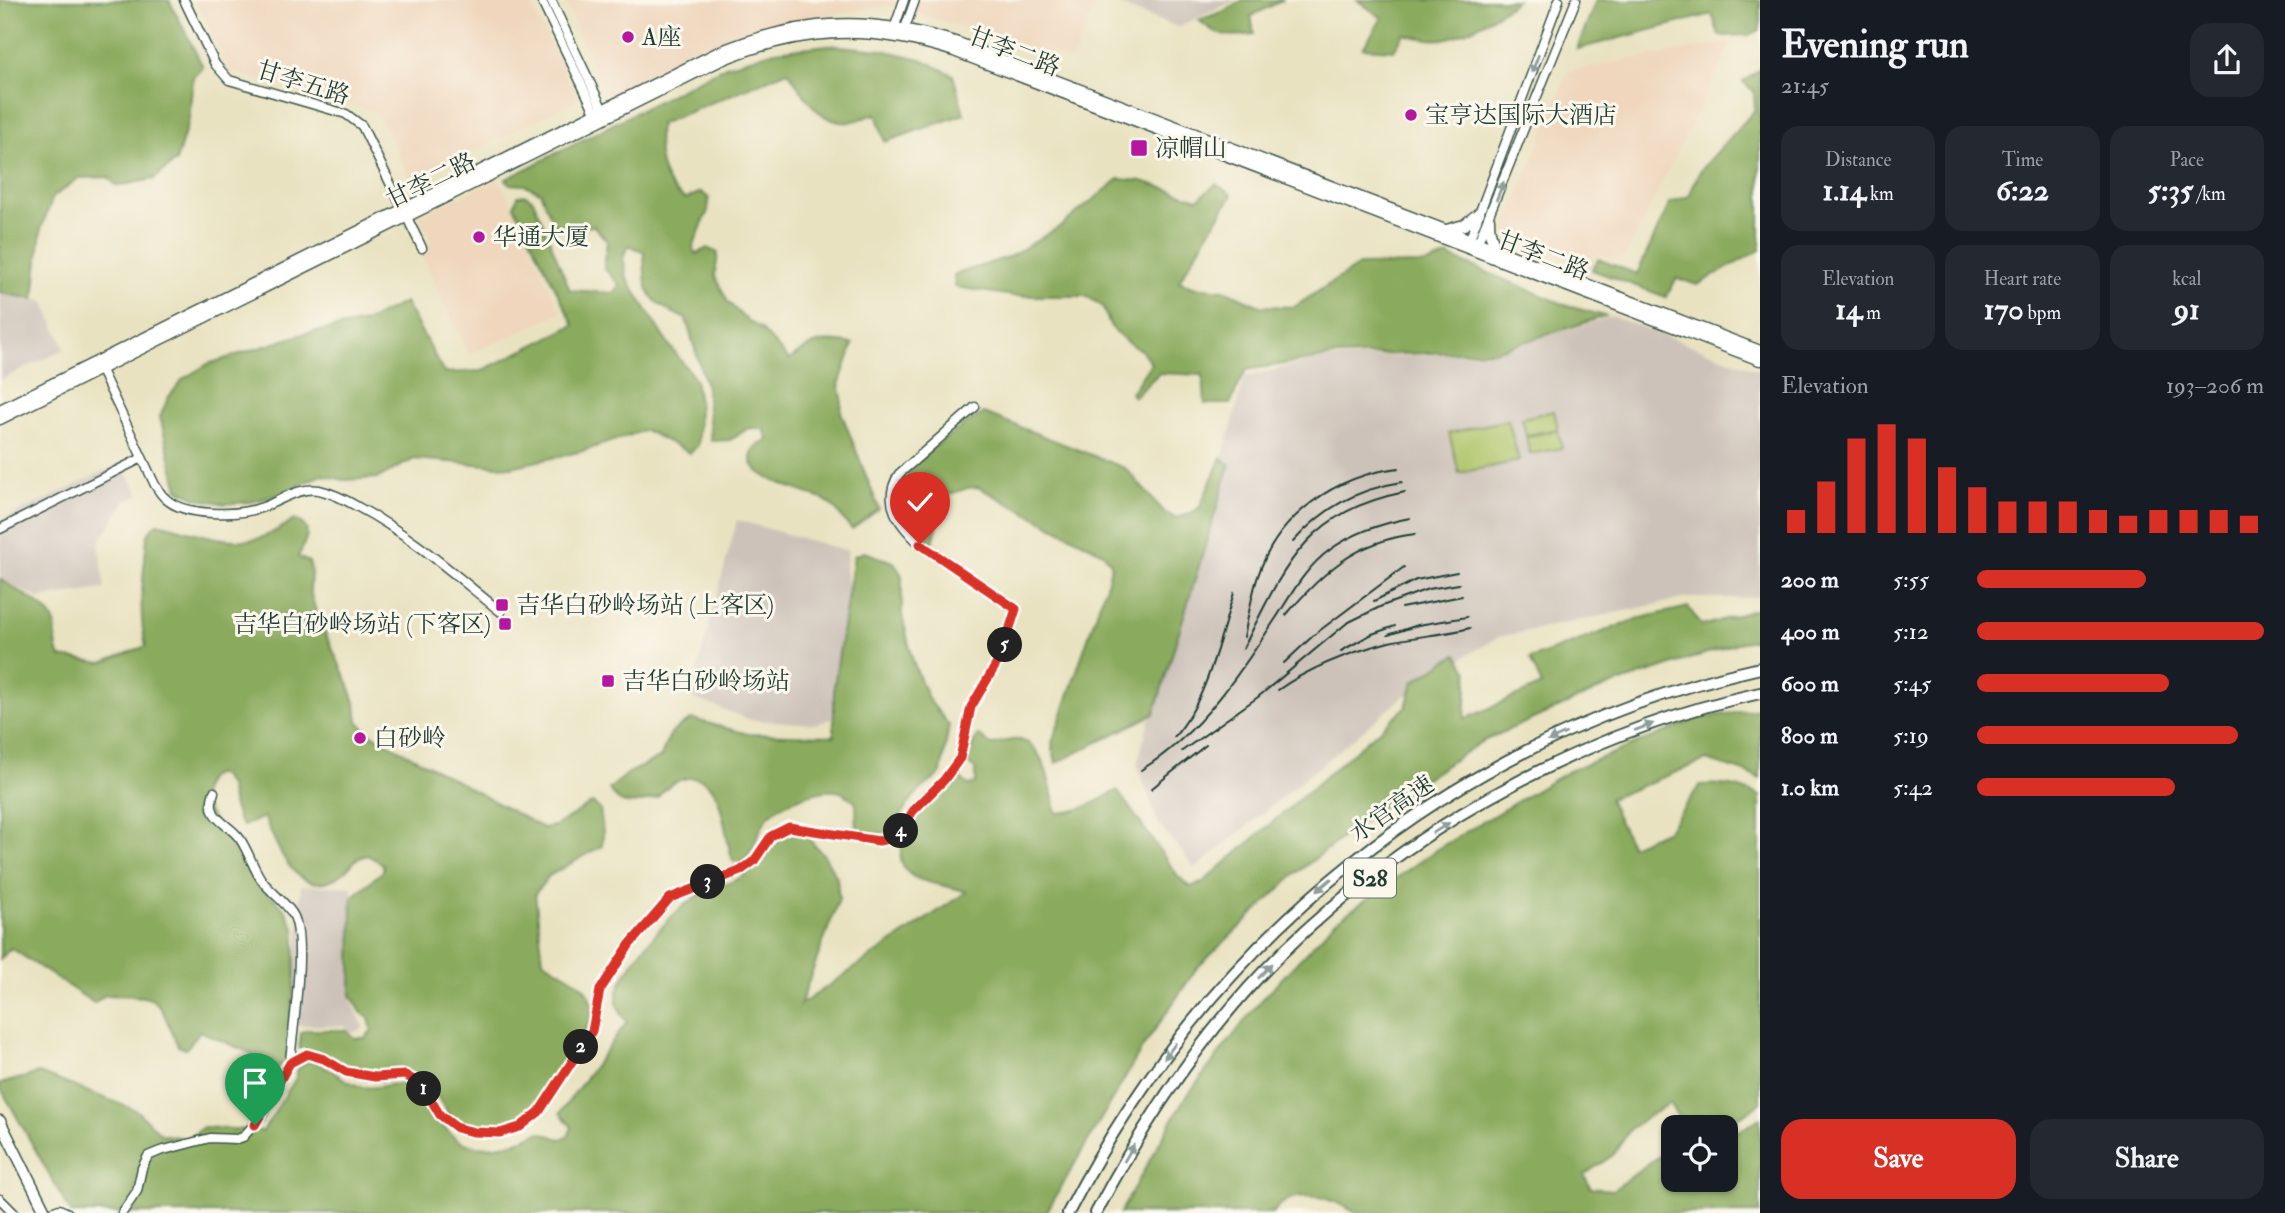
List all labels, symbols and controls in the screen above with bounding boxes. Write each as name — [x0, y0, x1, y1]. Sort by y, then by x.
street label: 甘李二路 — [964, 20, 1064, 84]
text: Evening run — [1781, 21, 1969, 69]
place label: A座 — [641, 22, 681, 53]
button: share — [2190, 23, 2264, 97]
marker: A座 — [620, 29, 636, 45]
one-way arrow — [1530, 53, 1541, 74]
street label: 甘李五路 — [253, 54, 353, 112]
text: 21:45 — [1781, 71, 1829, 100]
place label: 宝亨达国际大酒店 — [1425, 100, 1617, 131]
marker: 宝亨达国际大酒店 — [1403, 107, 1419, 123]
place label: 凉帽山 — [1155, 133, 1227, 164]
marker: 凉帽山 — [1129, 138, 1149, 158]
street label: 甘李二路 — [381, 146, 481, 216]
text: Distance — [1825, 148, 1891, 172]
text: Time — [2002, 148, 2043, 172]
text: Pace — [2170, 148, 2204, 172]
text: 1.14 — [1823, 172, 1866, 209]
text: 6:22 — [1996, 172, 2049, 209]
text: 5:35 — [2148, 172, 2193, 209]
one-way arrow — [1495, 180, 1506, 201]
text: km — [1866, 182, 1894, 206]
text: /km — [2193, 182, 2226, 206]
place label: 华通大厦 — [493, 222, 589, 253]
street label: 甘李二路 — [1493, 224, 1593, 288]
marker: 华通大厦 — [471, 229, 487, 245]
text: Elevation — [1822, 267, 1894, 291]
text: Heart rate — [1984, 267, 2061, 291]
text: kcal — [2172, 267, 2201, 291]
text: 14 — [1835, 291, 1862, 328]
text: 170 — [1984, 291, 2024, 328]
text: 91 — [2174, 291, 2200, 328]
text: m — [1862, 301, 1881, 325]
text: bpm — [2024, 301, 2061, 325]
text: Elevation — [1781, 371, 1869, 400]
text: 193–206 m — [2166, 371, 2264, 400]
pin — [890, 472, 950, 544]
icon: check — [901, 483, 939, 521]
text: 200 m — [1781, 565, 1839, 594]
text: 5:55 — [1893, 565, 1929, 594]
place label: 吉华白砂岭场站 (上客区) — [516, 590, 774, 621]
marker: 吉华白砂岭场站 (上客区) — [494, 597, 510, 613]
place label: 吉华白砂岭场站 (下客区) — [233, 609, 491, 640]
marker: 吉华白砂岭场站 (下客区) — [497, 616, 513, 632]
text: 400 m — [1781, 617, 1840, 646]
text: 5:12 — [1893, 617, 1929, 646]
pin: 5 — [988, 628, 1023, 662]
text: 5 — [1000, 632, 1009, 656]
place label: 吉华白砂岭场站 — [622, 666, 790, 697]
text: 600 m — [1781, 669, 1839, 698]
text: 5:45 — [1893, 669, 1931, 698]
marker: 吉华白砂岭场站 — [600, 673, 616, 689]
text: 800 m — [1781, 721, 1838, 750]
text: 5:19 — [1893, 721, 1929, 750]
one-way arrow — [1634, 722, 1655, 733]
place label: 白砂岭 — [374, 723, 446, 754]
marker: 白砂岭 — [352, 730, 368, 746]
one-way arrow — [1546, 732, 1567, 743]
street label: 水官高速 — [1344, 769, 1440, 849]
text: 1.0 km — [1781, 773, 1839, 802]
text: 5:42 — [1893, 773, 1933, 802]
pin: 4 — [884, 814, 918, 848]
text: 4 — [895, 818, 906, 842]
one-way arrow — [1431, 821, 1450, 834]
road number: S28 — [1344, 858, 1396, 898]
pin: 3 — [690, 864, 726, 900]
text: 3 — [704, 869, 711, 893]
one-way arrow — [1315, 877, 1333, 893]
one-way arrow — [1257, 963, 1272, 980]
pin: 2 — [564, 1030, 598, 1064]
text: 2 — [576, 1034, 585, 1058]
one-way arrow — [1163, 1042, 1177, 1060]
pin — [225, 1053, 285, 1125]
icon: arrive — [236, 1064, 274, 1102]
pin: 1 — [406, 1072, 442, 1106]
text: 1 — [420, 1076, 427, 1100]
map controls — [1661, 1115, 1738, 1192]
button: locate — [1661, 1115, 1738, 1192]
button: Save — [1781, 1119, 2016, 1199]
button: Share — [2030, 1119, 2264, 1199]
one-way arrow — [1123, 1144, 1136, 1163]

